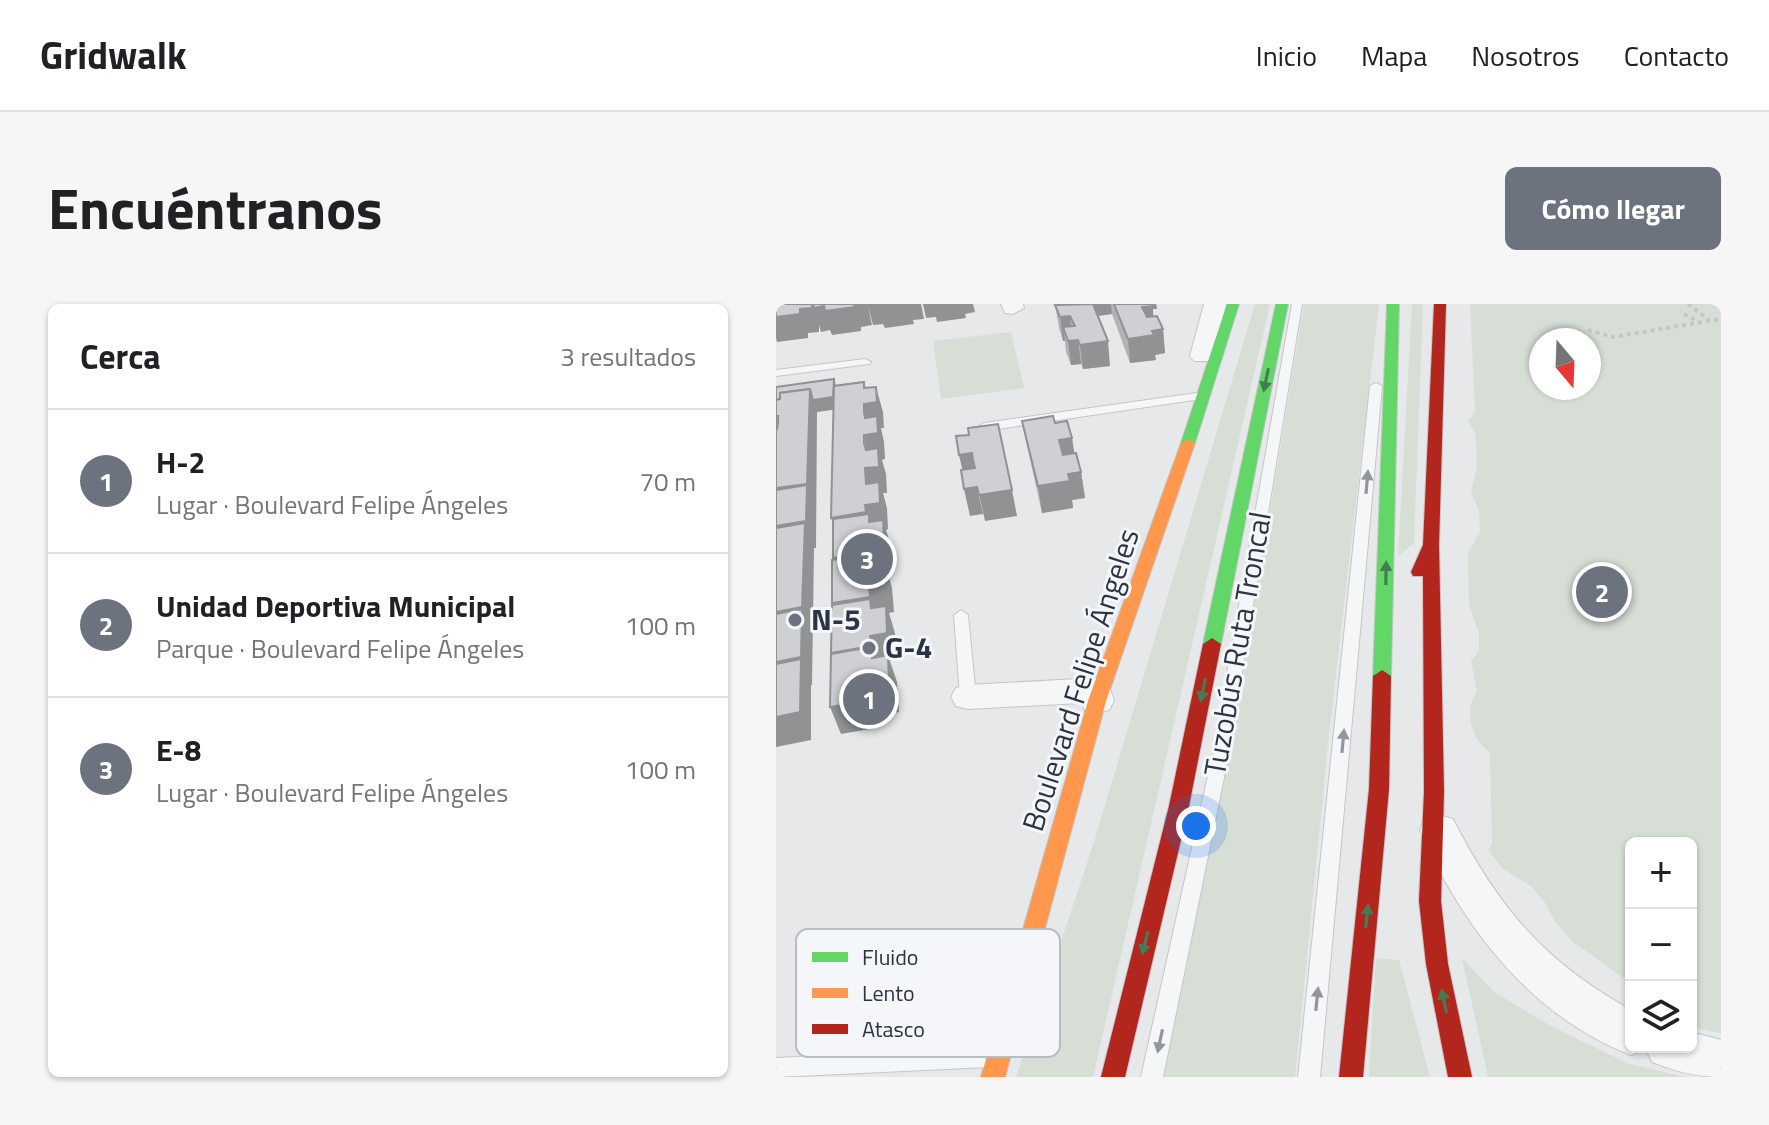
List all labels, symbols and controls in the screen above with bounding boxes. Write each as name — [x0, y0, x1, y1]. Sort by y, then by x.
text: Gridwalk — [40, 26, 187, 84]
text: Inicio — [1256, 34, 1317, 77]
text: Mapa — [1361, 34, 1427, 77]
text: Nosotros — [1471, 34, 1580, 77]
text: Contacto — [1624, 34, 1729, 77]
text: Encuéntranos — [48, 166, 383, 251]
button: Cómo llegar — [1505, 167, 1721, 250]
north arrow — [1529, 328, 1601, 400]
text: Cerca — [80, 330, 161, 382]
text: 3 resultados — [560, 337, 696, 376]
one-way arrow — [1259, 368, 1272, 393]
text: H-2 — [156, 439, 205, 485]
text: 1 — [99, 462, 113, 501]
text: 70 m — [639, 462, 696, 501]
one-way arrow — [1361, 469, 1374, 494]
text: Lugar · Boulevard Felipe Ángeles — [156, 485, 508, 524]
street label: Tuzobús Ruta Troncal — [1191, 508, 1283, 780]
street label: Boulevard Felipe Ángeles — [1009, 522, 1151, 837]
pin: 3 — [841, 529, 893, 589]
one-way arrow — [1379, 560, 1392, 585]
pin: 2 — [1576, 562, 1628, 622]
text: Unidad Deportiva Municipal — [156, 583, 515, 629]
place label: N-5 — [811, 596, 861, 642]
text: 2 — [99, 606, 113, 645]
text: 100 m — [625, 606, 696, 645]
marker: N-5 — [786, 611, 804, 629]
place label: G-4 — [885, 624, 932, 670]
text: Parque · Boulevard Felipe Ángeles — [156, 629, 524, 668]
marker: G-4 — [860, 639, 878, 657]
pin: 1 — [843, 669, 895, 729]
one-way arrow — [1196, 678, 1208, 703]
text: E-8 — [156, 727, 201, 773]
one-way arrow — [1337, 728, 1350, 753]
text: 3 — [99, 750, 113, 789]
text: 100 m — [625, 750, 696, 789]
text: Lugar · Boulevard Felipe Ángeles — [156, 773, 508, 812]
your location — [1176, 806, 1216, 846]
map controls — [1625, 837, 1697, 1053]
button: + — [1625, 837, 1697, 909]
one-way arrow — [1360, 903, 1373, 928]
button: − — [1625, 909, 1697, 981]
legend — [796, 929, 1060, 1057]
one-way arrow — [1139, 931, 1151, 956]
text: Fluido — [862, 940, 918, 974]
text: Lento — [862, 976, 915, 1010]
button: layers — [1625, 981, 1697, 1053]
one-way arrow — [1311, 986, 1324, 1011]
one-way arrow — [1437, 988, 1450, 1013]
text: Atasco — [862, 1012, 925, 1046]
one-way arrow — [1153, 1029, 1166, 1054]

